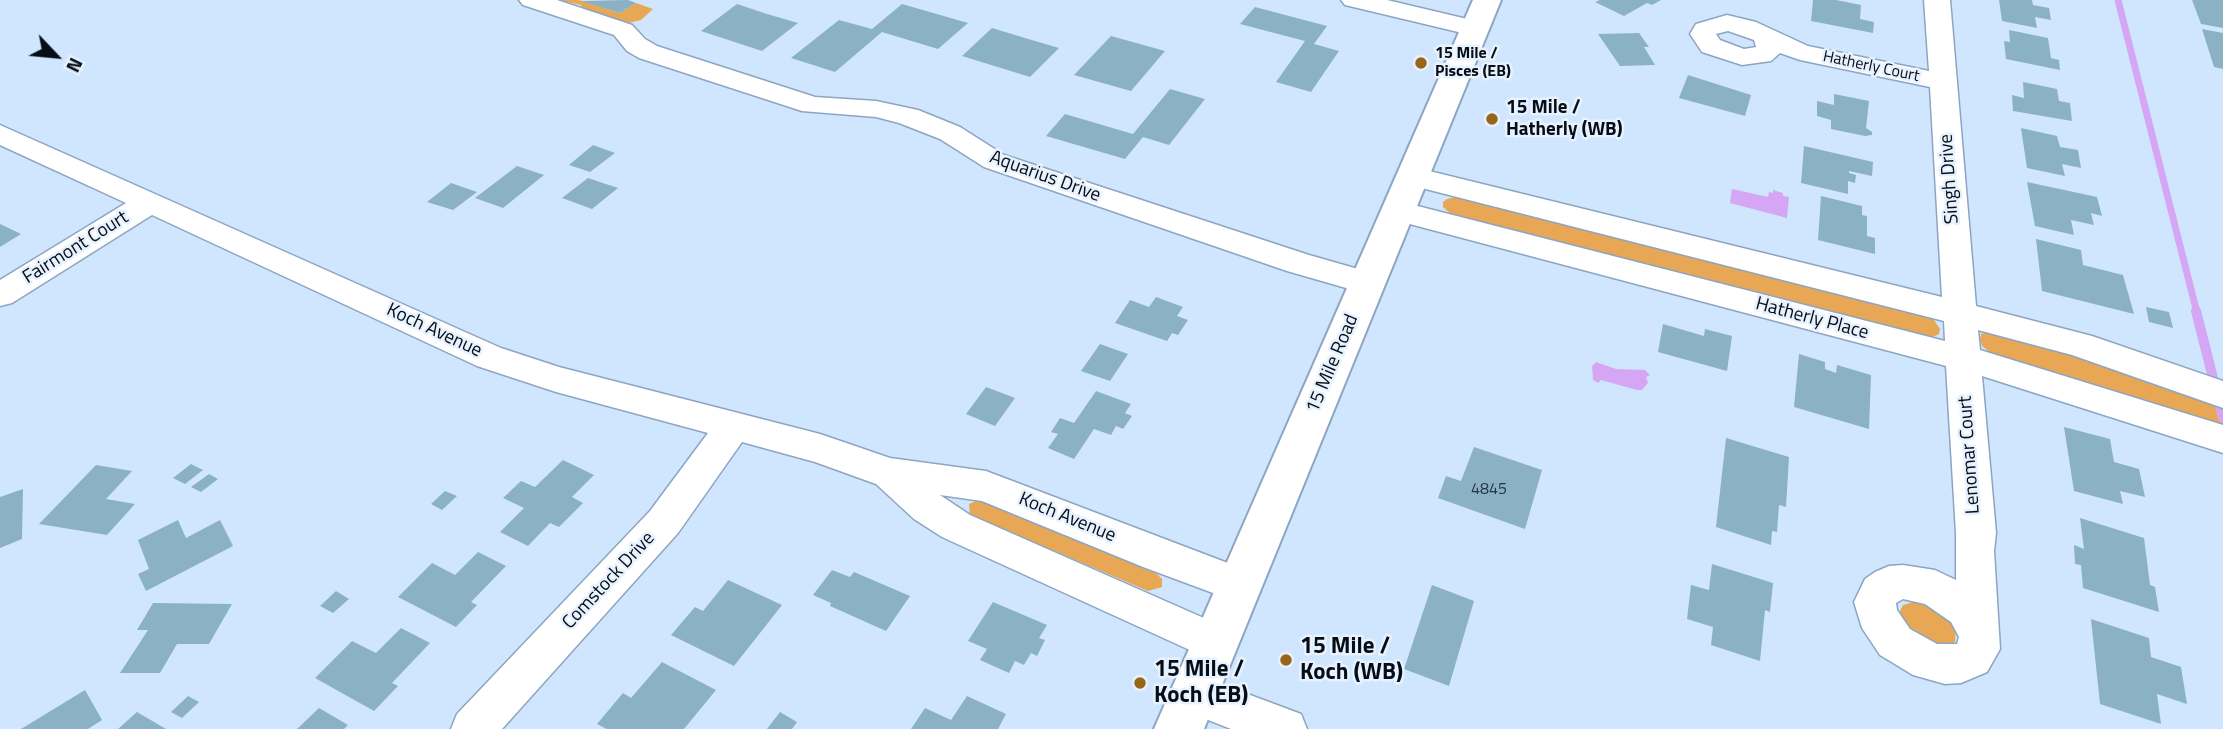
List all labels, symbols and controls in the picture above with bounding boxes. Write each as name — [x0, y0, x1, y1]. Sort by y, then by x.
north arrow — [21, 21, 91, 91]
place label: 15 Mile / Pisces (EB) — [1435, 44, 1511, 82]
street label: Hatherly Court — [1821, 47, 1921, 87]
text: N — [59, 53, 91, 78]
marker: 15 Mile / Pisces (EB) — [1413, 55, 1429, 71]
place label: 15 Mile / Hatherly (WB) — [1506, 97, 1623, 141]
marker: 15 Mile / Hatherly (WB) — [1484, 111, 1500, 127]
street label: Singh Drive — [1935, 133, 1965, 225]
street label: Aquarius Drive — [987, 146, 1103, 208]
street label: Fairmont Court — [19, 207, 133, 289]
street label: Hatherly Place — [1753, 293, 1871, 345]
street label: Koch Avenue — [383, 299, 485, 363]
street label: 15 Mile Road — [1302, 311, 1364, 417]
street label: Lenomar Court — [1954, 395, 1986, 515]
house number: 4845 — [1471, 480, 1507, 500]
street label: Koch Avenue — [1015, 488, 1119, 548]
street label: Comstock Drive — [558, 528, 660, 634]
place label: 15 Mile / Koch (WB) — [1300, 633, 1403, 687]
marker: 15 Mile / Koch (WB) — [1278, 652, 1294, 668]
place label: 15 Mile / Koch (EB) — [1154, 656, 1248, 710]
marker: 15 Mile / Koch (EB) — [1132, 675, 1148, 691]

